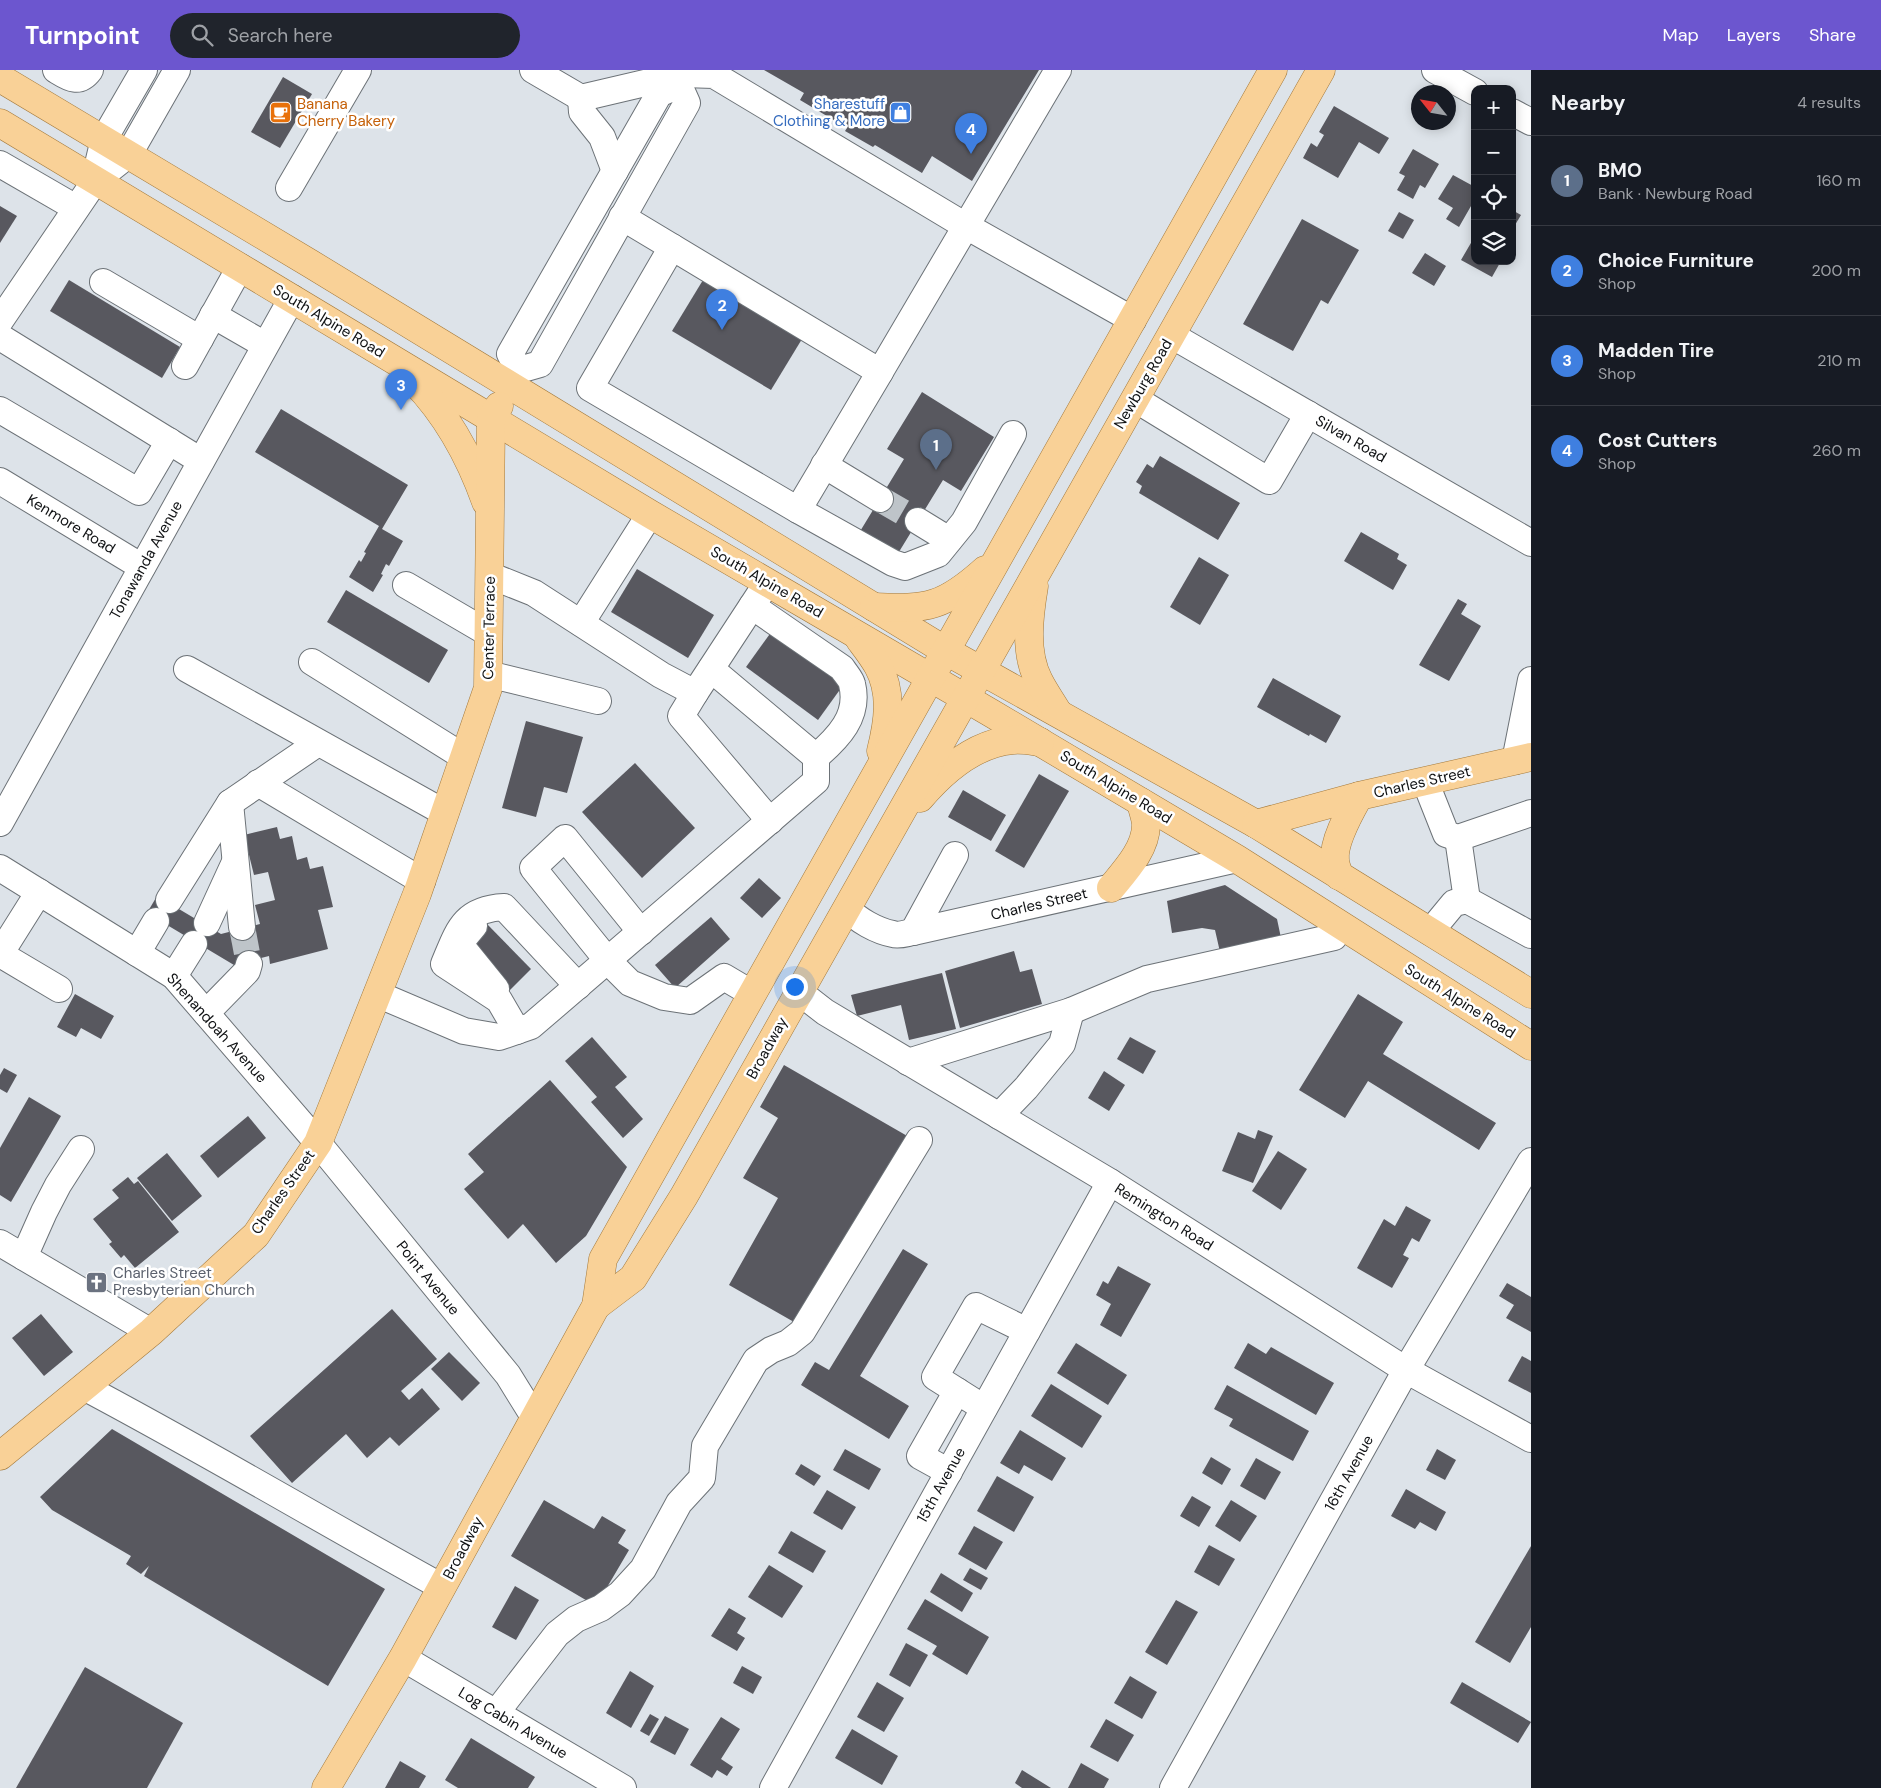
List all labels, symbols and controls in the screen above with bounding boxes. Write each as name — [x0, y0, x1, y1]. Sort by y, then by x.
search box — [170, 13, 520, 58]
text: Turnpoint — [25, 20, 140, 51]
icon: search — [188, 21, 216, 49]
text: Search here — [228, 23, 333, 48]
text: Map — [1663, 23, 1699, 47]
text: Layers — [1727, 23, 1781, 47]
text: Share — [1809, 23, 1856, 47]
north arrow — [1411, 85, 1456, 130]
map controls — [1471, 85, 1516, 265]
button: + — [1471, 85, 1516, 130]
text: Nearby — [1551, 89, 1625, 117]
text: 4 results — [1797, 92, 1861, 113]
place label: Banana Cherry Bakery — [297, 94, 396, 131]
place label: Sharestuff Clothing & More — [773, 94, 885, 131]
cafe icon: Banana Cherry Bakery — [269, 101, 293, 125]
shop icon: Sharestuff Clothing & More — [889, 101, 913, 125]
pin: 4 — [955, 113, 987, 154]
button: − — [1471, 130, 1516, 175]
text: BMO — [1598, 158, 1642, 183]
text: 1 — [1564, 170, 1570, 191]
text: 160 m — [1817, 170, 1861, 191]
button: locate — [1471, 175, 1516, 220]
text: Bank · Newburg Road — [1598, 183, 1753, 204]
button: layers — [1471, 220, 1516, 265]
text: Choice Furniture — [1598, 248, 1754, 273]
text: 2 — [1562, 260, 1572, 281]
text: 200 m — [1812, 260, 1861, 281]
text: Shop — [1598, 273, 1636, 294]
street label: South Alpine Road — [269, 280, 389, 362]
pin: 2 — [706, 289, 738, 330]
street label: Newburg Road — [1109, 335, 1177, 433]
text: Madden Tire — [1598, 338, 1714, 363]
text: 3 — [1562, 350, 1572, 371]
text: 210 m — [1817, 350, 1861, 371]
text: Shop — [1598, 363, 1636, 384]
pin: 3 — [385, 369, 417, 410]
street label: Silvan Road — [1312, 411, 1390, 467]
text: Cost Cutters — [1598, 428, 1717, 453]
pin: 1 — [920, 429, 952, 470]
text: 4 — [1562, 440, 1572, 461]
text: 260 m — [1812, 440, 1861, 461]
text: Shop — [1598, 453, 1636, 474]
street label: Kenmore Road — [23, 490, 119, 558]
street label: Tonawanda Avenue — [105, 497, 187, 623]
street label: South Alpine Road — [707, 542, 827, 622]
street label: Center Terrace — [478, 576, 500, 680]
street label: South Alpine Road — [1056, 746, 1176, 828]
street label: Charles Street — [1372, 761, 1473, 803]
street label: Charles Street — [989, 883, 1090, 925]
street label: South Alpine Road — [1401, 959, 1519, 1043]
street label: Shenandoah Avenue — [162, 969, 272, 1087]
your location — [782, 974, 808, 1000]
street label: Broadway — [742, 1013, 793, 1083]
street label: Charles Street — [246, 1146, 320, 1238]
street label: Remington Road — [1111, 1179, 1217, 1255]
street label: Point Avenue — [392, 1237, 464, 1319]
place label: Charles Street Presbyterian Church — [113, 1263, 255, 1300]
church icon: Charles Street Presbyterian Church — [85, 1270, 109, 1294]
street label: 16th Avenue — [1320, 1432, 1378, 1514]
street label: 15th Avenue — [912, 1444, 970, 1526]
street label: Broadway — [438, 1513, 488, 1583]
street label: Log Cabin Avenue — [455, 1682, 571, 1764]

